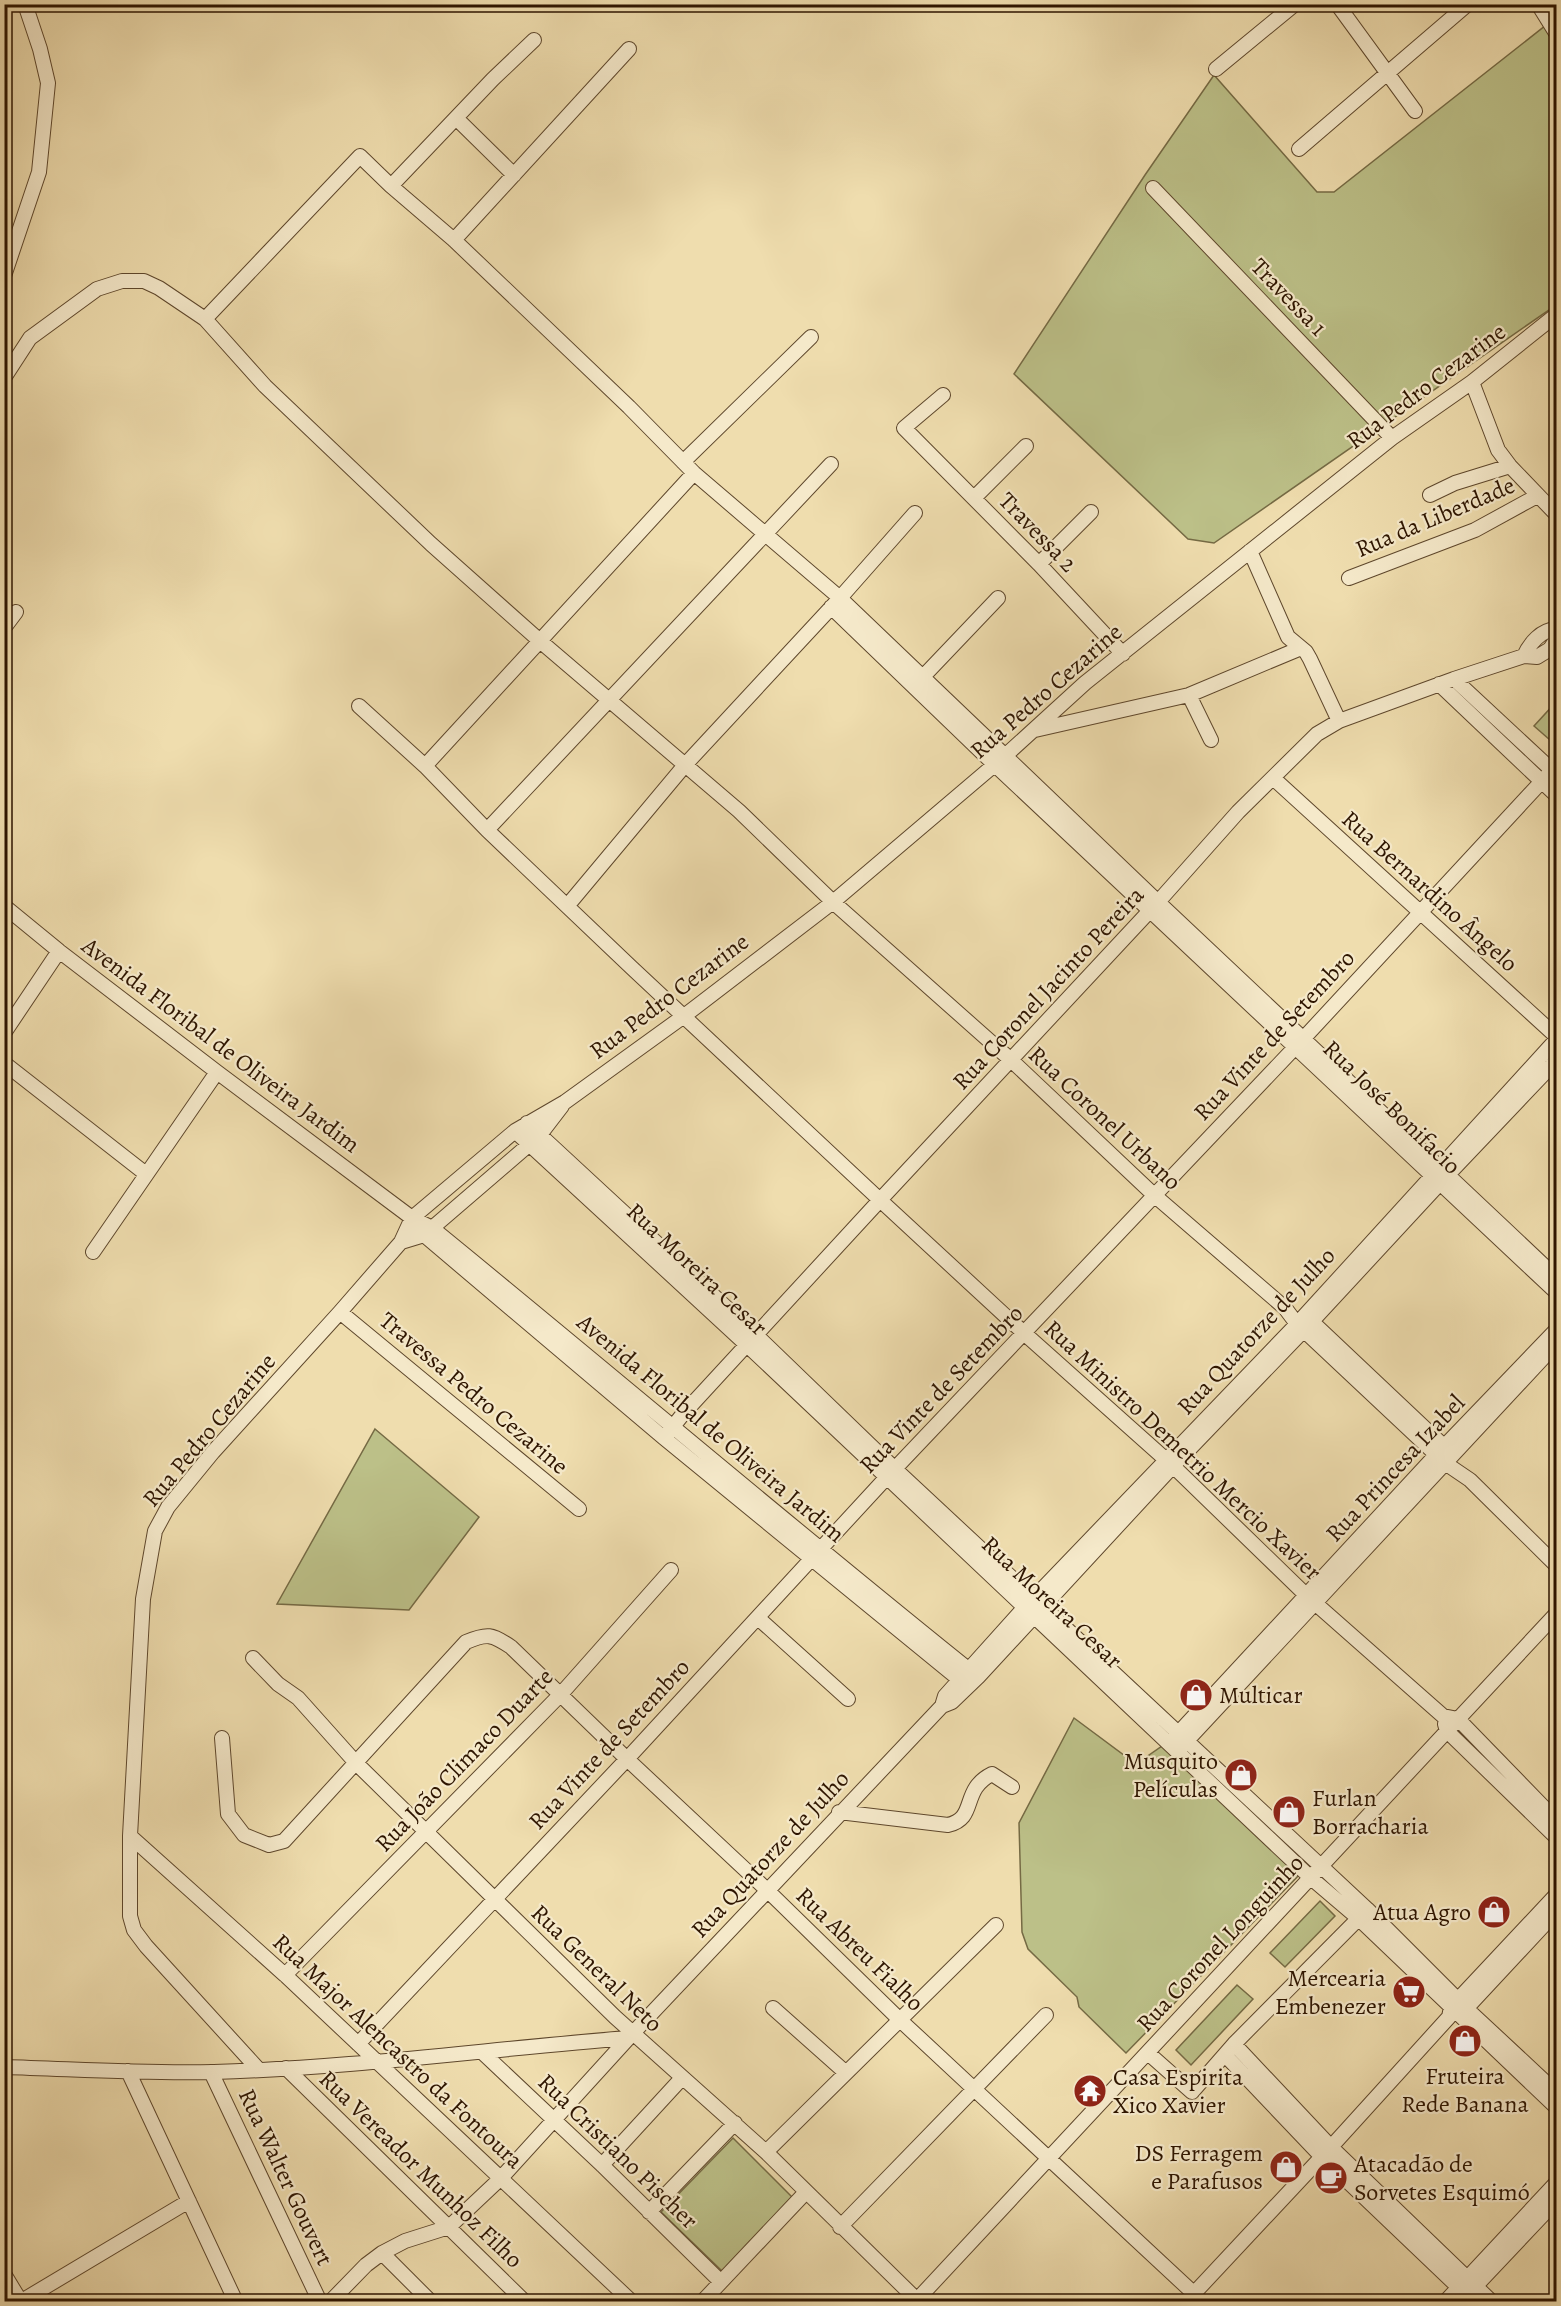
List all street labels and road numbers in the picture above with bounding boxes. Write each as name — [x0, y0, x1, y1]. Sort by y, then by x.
street label: Travessa 1 — [1244, 251, 1334, 343]
street label: Rua Pedro Cezarine — [1340, 316, 1512, 456]
street label: Rua da Liberdade — [1350, 469, 1520, 565]
street label: Travessa 2 — [992, 485, 1084, 579]
street label: Rua Pedro Cezarine — [963, 616, 1129, 766]
street label: Rua Bernardino Ângelo — [1335, 803, 1525, 979]
street label: Rua Coronel Jacinto Pereira — [945, 879, 1151, 1097]
street label: Rua Pedro Cezarine — [583, 926, 755, 1066]
street label: Avenida Floribal de Oliveira Jardim — [75, 929, 367, 1160]
street label: Rua Vinte de Setembro — [1186, 943, 1362, 1127]
street label: Rua José Bonifacio — [1316, 1033, 1468, 1181]
street label: Rua Coronel Urbano — [1022, 1039, 1188, 1197]
street label: Rua Moreira Cesar — [620, 1195, 774, 1343]
street label: Rua Quatorze de Julho — [1170, 1240, 1342, 1422]
street label: Rua Vinte de Setembro — [852, 1298, 1030, 1480]
street label: Travessa Pedro Cezarine — [373, 1305, 575, 1481]
street label: Avenida Floribal de Oliveira Jardim — [569, 1306, 852, 1550]
street label: Rua Ministro Demetrio Mercio Xavier — [1037, 1313, 1329, 1587]
street label: Rua Pedro Cezarine — [135, 1346, 283, 1514]
street label: Rua Princesa Izabel — [1318, 1387, 1472, 1549]
street label: Rua Moreira Cesar — [975, 1528, 1129, 1676]
street label: Rua Vinte de Setembro — [521, 1652, 697, 1836]
street label: Rua João Climaco Duarte — [368, 1661, 560, 1859]
street label: Rua Quatorze de Julho — [684, 1763, 856, 1945]
street label: Rua Coronel Longuinho — [1129, 1847, 1311, 2039]
street label: Rua Abreu Fialho — [789, 1880, 931, 2018]
street label: Rua General Neto — [524, 1897, 670, 2039]
street label: Rua Major Alencastro da Fontoura — [266, 1926, 531, 2176]
street label: Rua Vereador Munhoz Filho — [312, 2063, 530, 2275]
street label: Rua Cristiano Pischer — [531, 2066, 705, 2236]
street label: Rua Walter Gouvert — [231, 2083, 341, 2271]

